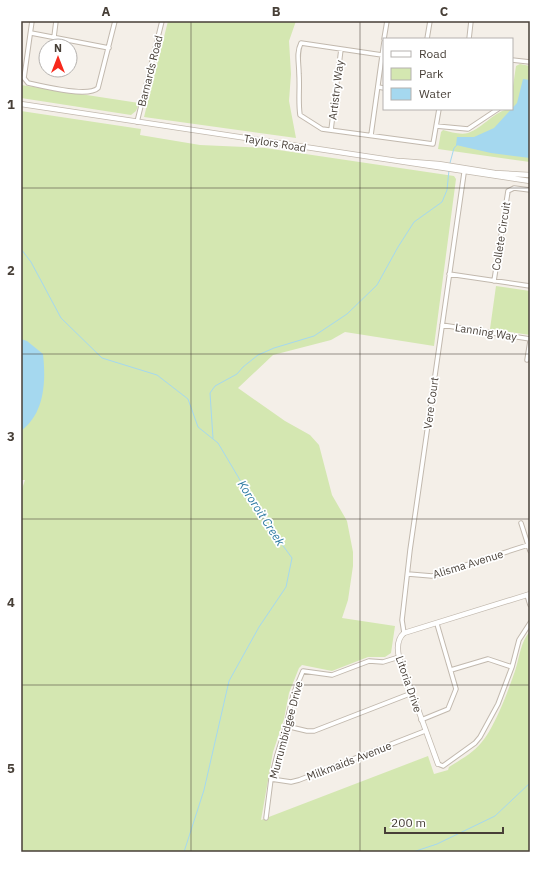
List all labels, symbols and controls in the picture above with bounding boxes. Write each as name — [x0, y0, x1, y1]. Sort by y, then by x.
text: A — [102, 3, 111, 20]
text: B — [272, 3, 281, 20]
text: C — [440, 3, 449, 20]
street label: Barnards Road — [134, 34, 166, 108]
north arrow — [38, 38, 78, 78]
legend — [383, 38, 513, 110]
text: N — [54, 41, 62, 55]
text: Road — [419, 46, 447, 61]
street label: Artistry Way — [325, 59, 347, 121]
text: Park — [419, 66, 444, 81]
text: Water — [419, 86, 452, 101]
text: 1 — [7, 96, 15, 113]
street label: Taylors Road — [243, 131, 307, 155]
street label: Collete Circuit — [489, 201, 513, 271]
text: 2 — [7, 262, 15, 279]
street label: Lanning Way — [454, 320, 518, 344]
street label: Vere Court — [420, 376, 442, 430]
text: 3 — [7, 428, 15, 445]
water label: Kororoit Creek — [235, 477, 289, 549]
street label: Alisma Avenue — [431, 547, 505, 581]
text: 4 — [7, 594, 15, 611]
street label: Litoria Drive — [393, 654, 425, 714]
street label: Murrumbidgee Drive — [266, 680, 306, 780]
street label: Milkmaids Avenue — [305, 738, 393, 784]
text: 5 — [7, 760, 15, 777]
scale bar — [385, 809, 503, 835]
text: 200 m — [391, 815, 426, 830]

